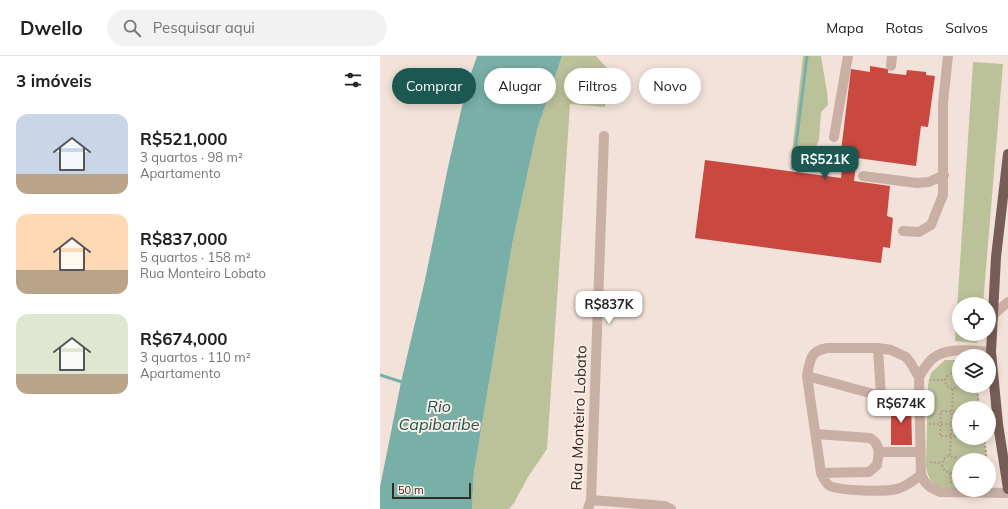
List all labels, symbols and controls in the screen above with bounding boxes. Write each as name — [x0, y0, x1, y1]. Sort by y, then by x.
search box — [107, 10, 387, 46]
text: Dwello — [20, 16, 83, 40]
icon: search — [121, 17, 143, 39]
text: Pesquisar aqui — [153, 18, 255, 37]
text: Mapa — [826, 19, 864, 37]
text: Rotas — [886, 19, 923, 37]
text: Salvos — [945, 19, 988, 37]
chip: Comprar — [392, 68, 476, 104]
chip: Alugar — [484, 68, 556, 104]
chip: Filtros — [564, 68, 631, 104]
chip: Novo — [639, 68, 701, 104]
icon: filters — [342, 69, 364, 91]
text: 3 imóveis — [16, 70, 92, 91]
text: R$521,000 — [140, 128, 228, 149]
icon: home — [48, 130, 96, 178]
pin: R$521K — [792, 146, 858, 180]
text: 3 quartos · 98 m² — [140, 149, 243, 165]
text: R$521K — [801, 151, 849, 167]
text: Apartamento — [140, 165, 221, 181]
text: R$837,000 — [140, 228, 228, 249]
icon: home — [48, 230, 96, 278]
text: 5 quartos · 158 m² — [140, 249, 251, 265]
text: Rua Monteiro Lobato — [140, 265, 266, 281]
pin: R$837K — [576, 291, 642, 325]
text: R$837K — [585, 296, 633, 312]
map controls — [952, 297, 996, 497]
button: locate — [952, 297, 996, 341]
text: R$674,000 — [140, 328, 228, 349]
icon: home — [48, 330, 96, 378]
street label: Rua Monteiro Lobato — [566, 345, 591, 491]
text: 3 quartos · 110 m² — [140, 349, 251, 365]
button: layers — [952, 349, 996, 393]
text: Apartamento — [140, 365, 221, 381]
pin: R$674K — [868, 390, 934, 424]
text: R$674K — [877, 395, 925, 411]
water label: Rio Capibaribe — [399, 396, 480, 434]
button: + — [952, 401, 996, 445]
button: − — [952, 453, 996, 497]
scale bar — [392, 481, 471, 500]
text: 50 m — [398, 483, 424, 497]

